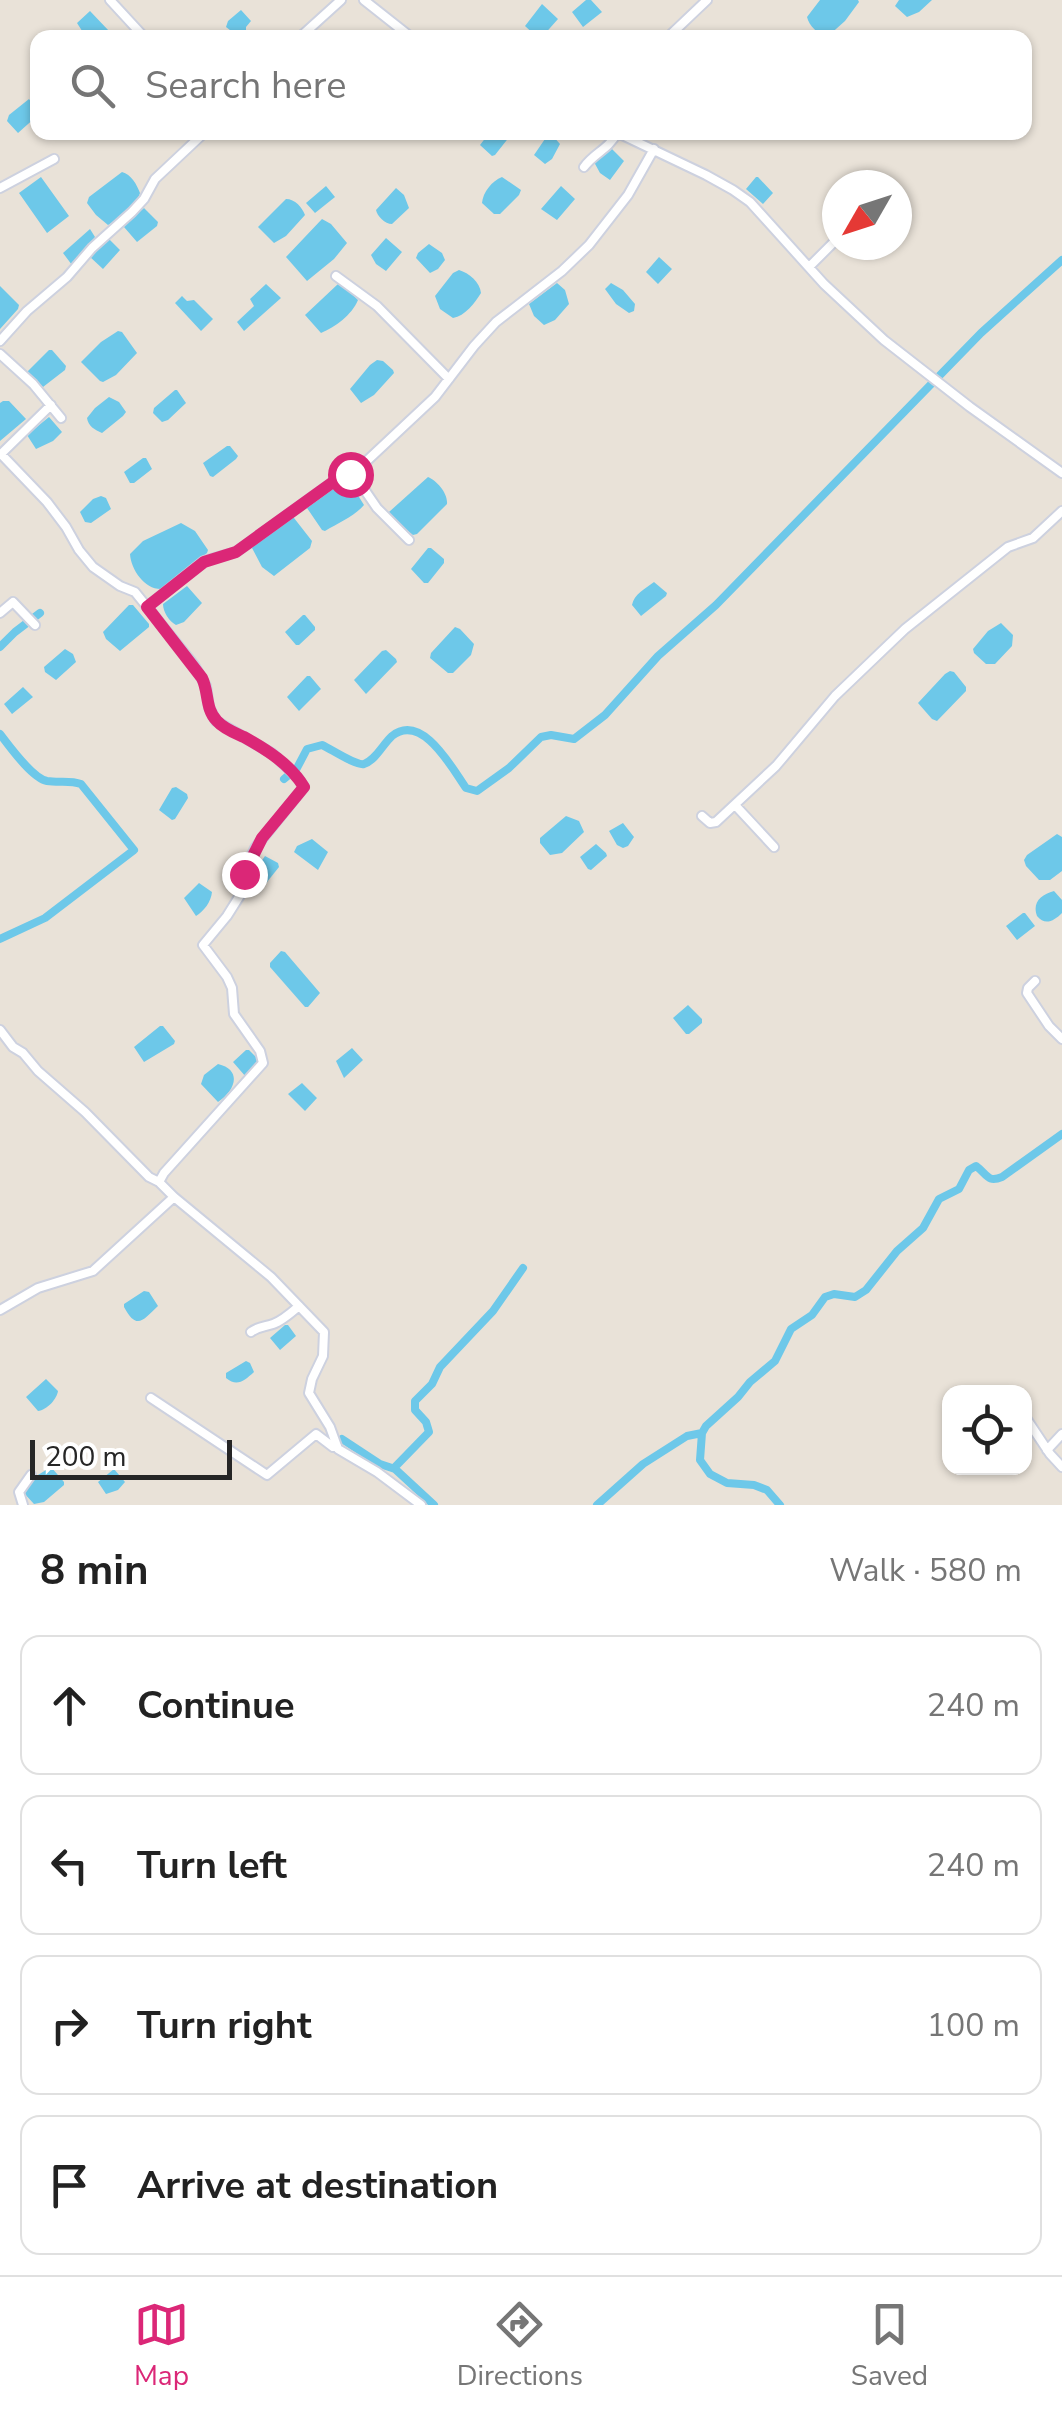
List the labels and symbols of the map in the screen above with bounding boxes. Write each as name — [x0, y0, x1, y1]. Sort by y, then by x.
north arrow — [822, 170, 912, 260]
route start — [328, 452, 374, 498]
route end — [222, 852, 268, 898]
scale bar — [30, 1435, 232, 1480]

